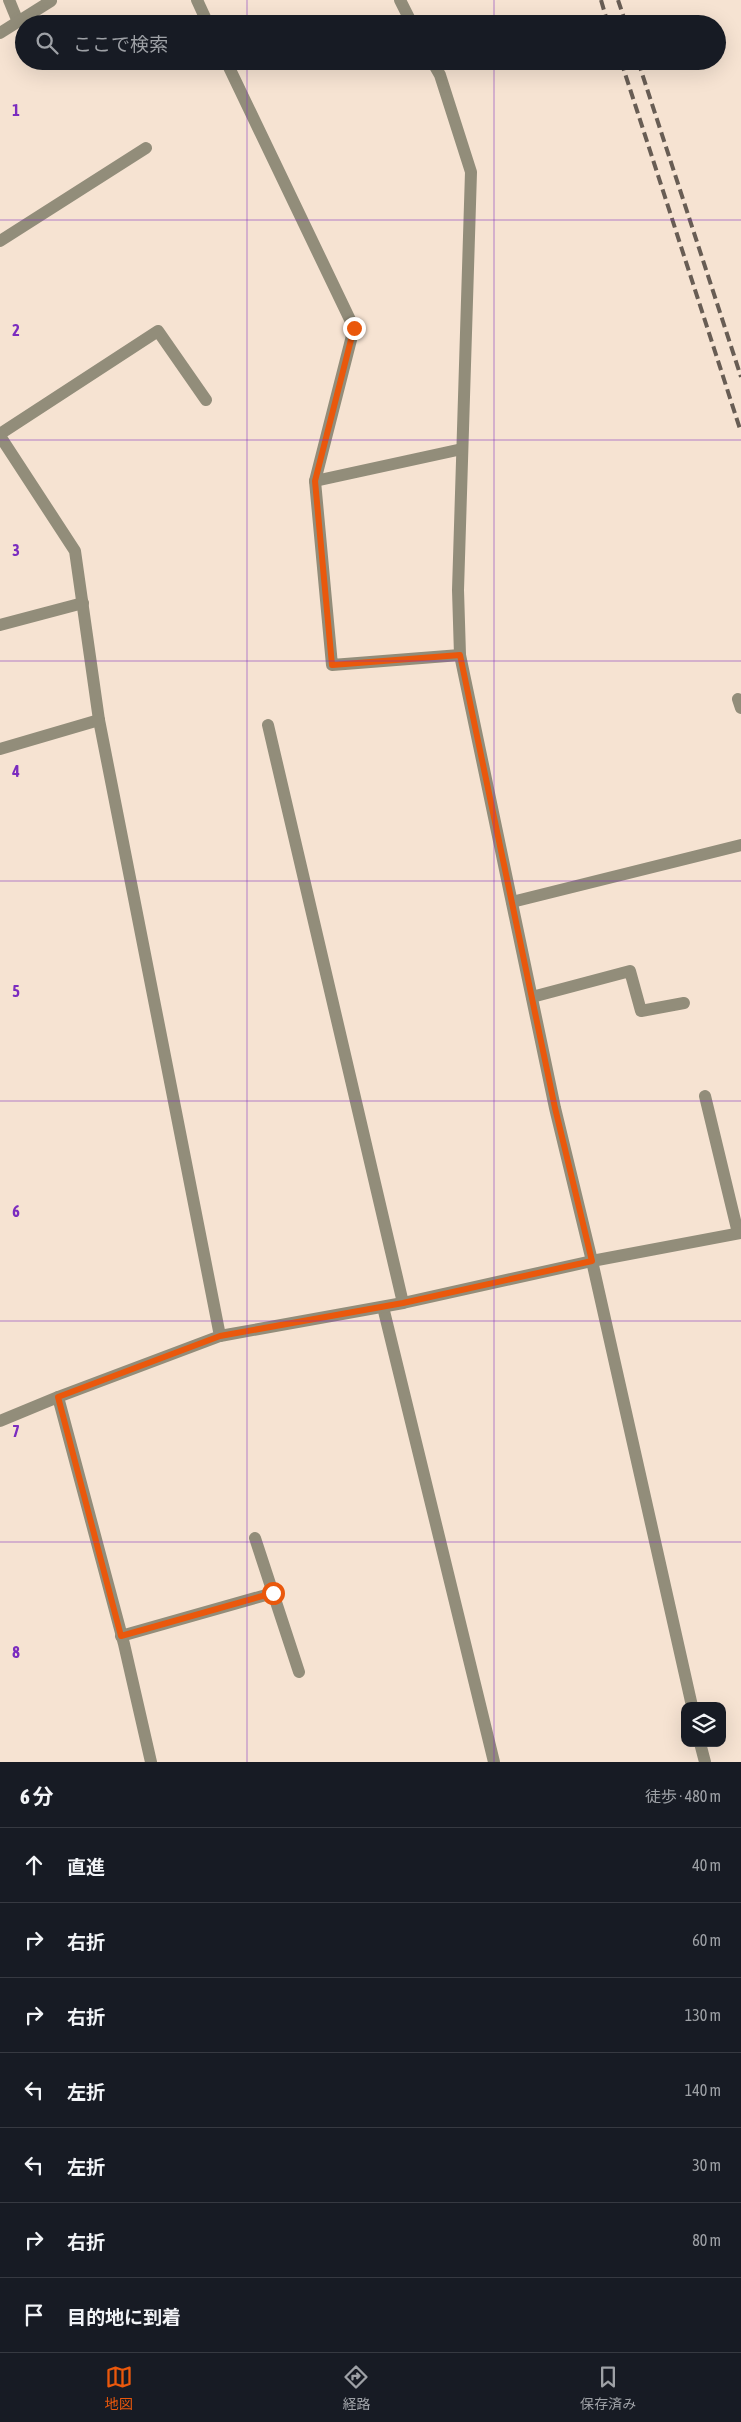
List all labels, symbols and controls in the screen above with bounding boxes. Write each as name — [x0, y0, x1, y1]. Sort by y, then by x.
search box — [15, 15, 726, 70]
icon: search — [33, 29, 61, 57]
text: ここで検索 — [73, 33, 168, 55]
text: 1 — [12, 101, 20, 119]
route end — [343, 317, 366, 340]
text: 2 — [12, 321, 20, 339]
text: 3 — [12, 541, 20, 559]
text: 4 — [11, 762, 20, 780]
text: 5 — [12, 982, 20, 1000]
text: 6 — [12, 1202, 20, 1220]
text: 7 — [12, 1422, 20, 1440]
route start — [262, 1582, 285, 1605]
text: 8 — [12, 1643, 20, 1661]
map controls — [681, 1702, 726, 1747]
button: layers — [681, 1702, 726, 1747]
text: 6 分 — [20, 1784, 54, 1808]
text: 徒歩 · 480 m — [645, 1787, 721, 1805]
icon: ahead — [20, 1851, 48, 1879]
text: 直進 — [67, 1856, 105, 1878]
text: 40 m — [692, 1856, 721, 1874]
icon: right — [20, 1926, 48, 1954]
text: 右折 — [67, 1931, 105, 1953]
text: 60 m — [692, 1931, 721, 1949]
icon: right — [20, 2001, 48, 2029]
text: 右折 — [67, 2006, 105, 2028]
text: 130 m — [685, 2006, 721, 2024]
icon: left — [20, 2076, 48, 2104]
text: 左折 — [67, 2081, 105, 2103]
text: 140 m — [685, 2081, 721, 2099]
icon: left — [20, 2151, 48, 2179]
text: 左折 — [67, 2156, 105, 2178]
text: 30 m — [692, 2156, 721, 2174]
icon: right — [20, 2226, 48, 2254]
text: 右折 — [67, 2231, 105, 2253]
text: 80 m — [692, 2231, 721, 2249]
icon: arrive — [20, 2301, 48, 2329]
text: 目的地に到着 — [67, 2306, 181, 2328]
tab: 地図 — [105, 2363, 133, 2413]
tab: 経路 — [342, 2363, 370, 2413]
tab: 保存済み — [580, 2363, 636, 2413]

